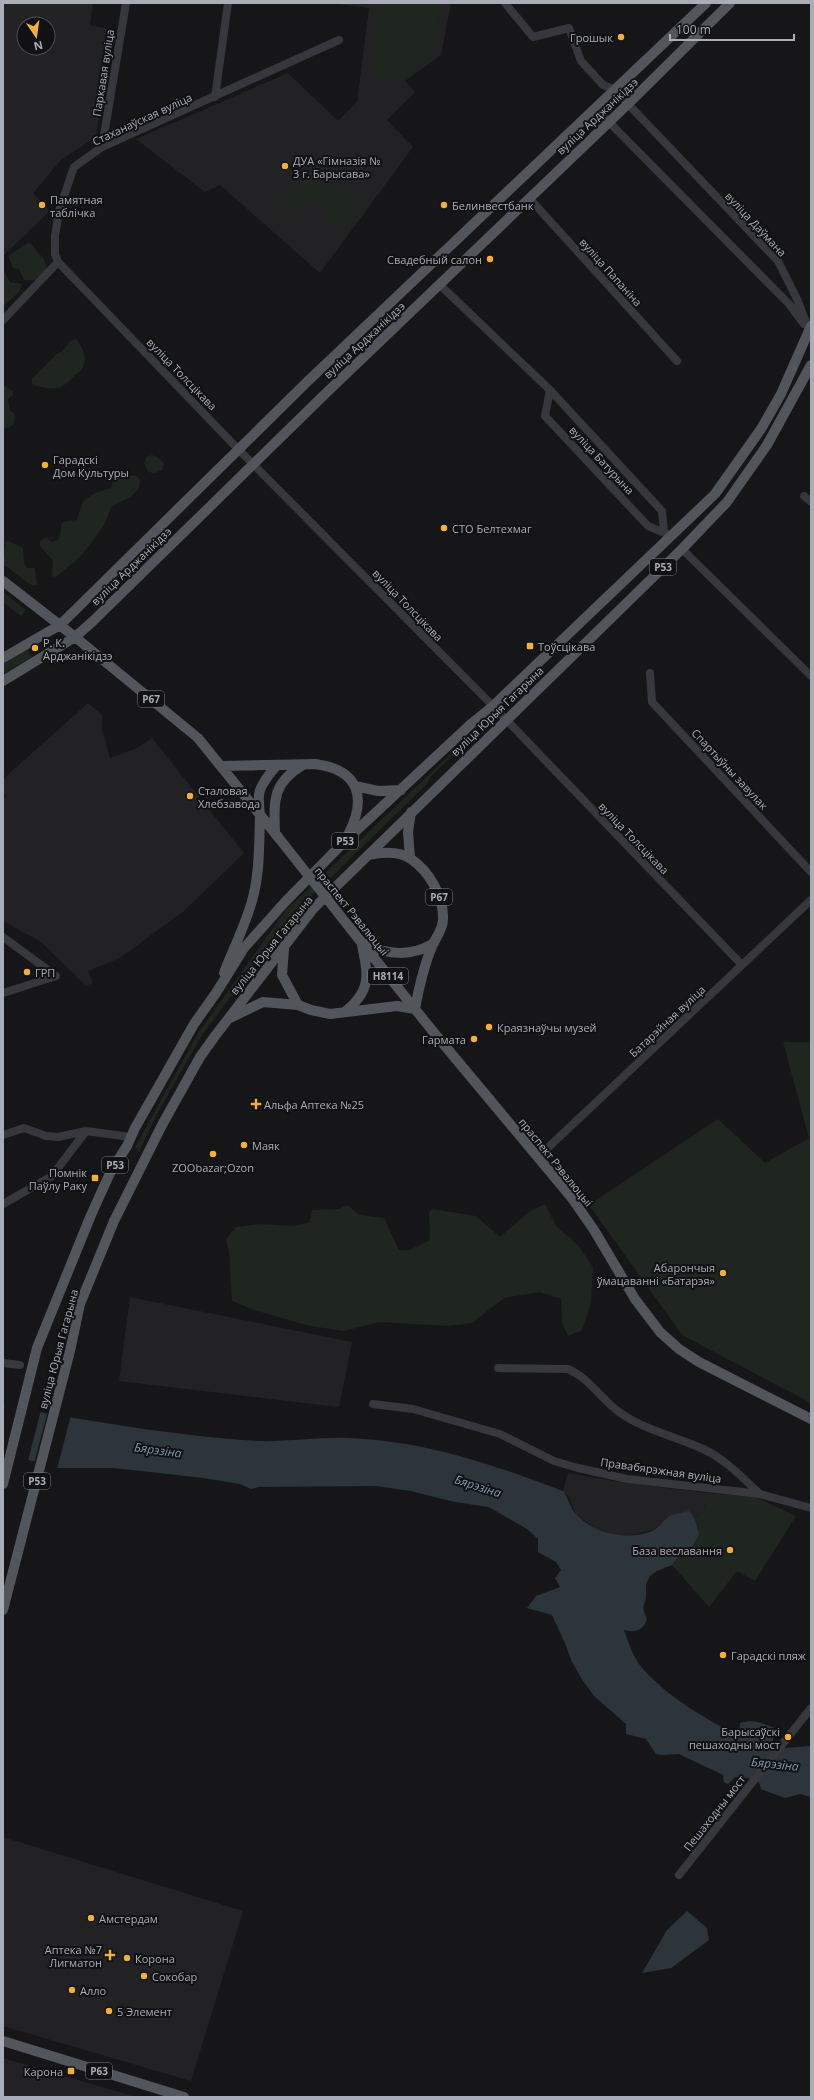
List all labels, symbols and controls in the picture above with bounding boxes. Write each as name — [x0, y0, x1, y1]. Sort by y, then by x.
north arrow — [16, 16, 56, 56]
scale bar — [670, 16, 794, 42]
text: 100 m — [676, 21, 711, 38]
street label: Паркавая вуліца — [89, 28, 117, 118]
place label: Грошык — [570, 30, 613, 45]
marker: Грошык — [616, 32, 626, 42]
text: N — [32, 38, 44, 55]
street label: вуліца Арджанікідзэ — [553, 74, 641, 158]
street label: Стаханаўская вуліца — [90, 89, 194, 149]
place label: ДУА «Гімназія № 3 г. Барысава» — [293, 153, 380, 181]
marker: ДУА «Гімназія № 3 г. Барысава» — [280, 161, 290, 171]
street label: вуліца Даўмана — [722, 188, 790, 260]
place label: Памятная таблічка — [50, 192, 103, 220]
place label: Белинвестбанк — [452, 198, 534, 213]
marker: Памятная таблічка — [37, 200, 47, 210]
marker: Белинвестбанк — [439, 200, 449, 210]
street label: вуліца Папаніна — [576, 235, 646, 309]
place label: Свадебный салон — [387, 252, 482, 267]
marker: Свадебный салон — [485, 254, 495, 264]
street label: вуліца Арджанікідзэ — [320, 298, 408, 382]
street label: вуліца Толсцікава — [144, 335, 220, 413]
street label: вуліца Батурына — [566, 423, 638, 497]
place label: Гарадскі Дом Культуры — [53, 452, 129, 480]
marker: Гарадскі Дом Культуры — [40, 460, 50, 470]
place label: СТО Белтехмаг — [452, 521, 532, 536]
marker: СТО Белтехмаг — [439, 523, 449, 533]
street label: вуліца Арджанікідзэ — [88, 524, 174, 608]
road number: Р53 — [650, 559, 676, 575]
street label: вуліца Толсцікава — [370, 566, 446, 644]
place label: Р. К. Арджанікідзэ — [43, 635, 112, 663]
place label: Тоўсцікава — [538, 639, 595, 654]
marker: Тоўсцікава — [525, 641, 535, 651]
marker: Р. К. Арджанікідзэ — [30, 643, 40, 653]
street label: вуліца Юрыя Гагарына — [447, 663, 547, 759]
road number: Р67 — [138, 691, 164, 707]
street label: Спартыўны завулак — [689, 725, 772, 813]
place label: Сталовая Хлебзавода — [198, 783, 260, 811]
marker: Сталовая Хлебзавода — [185, 791, 195, 801]
street label: вуліца Толсцікава — [596, 799, 672, 877]
road number: Р53 — [332, 833, 358, 849]
street label: праспект Рэвалюцыі — [312, 864, 392, 958]
road number: Р67 — [426, 889, 452, 905]
street label: вуліца Юрыя Гагарына — [226, 892, 316, 998]
place label: ГРП — [35, 965, 55, 980]
marker: ГРП — [22, 967, 32, 977]
road number: Н8114 — [368, 968, 408, 984]
street label: Батарэйная вуліца — [626, 982, 708, 1060]
place label: Краязнаўчы музей — [497, 1020, 597, 1035]
marker: Краязнаўчы музей — [484, 1022, 494, 1032]
place label: Гармата — [422, 1032, 466, 1047]
marker: Гармата — [469, 1034, 479, 1044]
place label: Альфа Аптека №25 — [264, 1097, 364, 1112]
marker: Альфа Аптека №25 — [251, 1099, 261, 1109]
street label: праспект Рэвалюцыі — [516, 1115, 596, 1209]
place label: Маяк — [252, 1138, 280, 1153]
marker: Маяк — [239, 1140, 249, 1150]
marker: ZOObazar;Ozon — [208, 1149, 218, 1159]
road number: Р53 — [102, 1157, 128, 1173]
place label: ZOObazar;Ozon — [172, 1160, 254, 1175]
place label: Помнік Паўлу Раку — [29, 1165, 87, 1193]
marker: Помнік Паўлу Раку — [90, 1173, 100, 1183]
place label: Абарончыя ўмацаванні «Батарэя» — [597, 1260, 716, 1288]
marker: Абарончыя ўмацаванні «Батарэя» — [718, 1268, 728, 1278]
street label: вуліца Юрыя Гагарына — [35, 1287, 81, 1411]
water label: Бярэзіна — [133, 1438, 183, 1462]
street label: Правабярэжная вуліца — [600, 1454, 722, 1486]
water label: Бярэзіна — [453, 1471, 504, 1502]
road number: Р53 — [24, 1473, 50, 1489]
place label: База веславання — [632, 1543, 722, 1558]
marker: База веславання — [725, 1545, 735, 1555]
place label: Гарадскі пляж — [731, 1648, 807, 1663]
marker: Гарадскі пляж — [718, 1650, 728, 1660]
place label: Барысаўскі пешаходны мост — [689, 1724, 780, 1752]
marker: Барысаўскі пешаходны мост — [783, 1732, 793, 1742]
water label: Бярэзіна — [750, 1753, 800, 1775]
street label: Пешаходны мост — [680, 1772, 748, 1854]
place label: Амстердам — [99, 1911, 158, 1926]
marker: Амстердам — [86, 1913, 96, 1923]
place label: Аптека №7 Лигматон — [45, 1942, 102, 1970]
marker: Аптека №7 Лигматон — [105, 1950, 115, 1960]
place label: Корона — [135, 1951, 175, 1966]
marker: Корона — [122, 1953, 132, 1963]
place label: Сокобар — [152, 1969, 198, 1984]
marker: Сокобар — [139, 1971, 149, 1981]
place label: Алло — [80, 1983, 107, 1998]
marker: Алло — [67, 1985, 77, 1995]
place label: 5 Элемент — [117, 2004, 172, 2019]
marker: 5 Элемент — [104, 2006, 114, 2016]
road number: Р63 — [86, 2063, 112, 2079]
place label: Карона — [24, 2064, 63, 2079]
marker: Карона — [66, 2066, 76, 2076]

